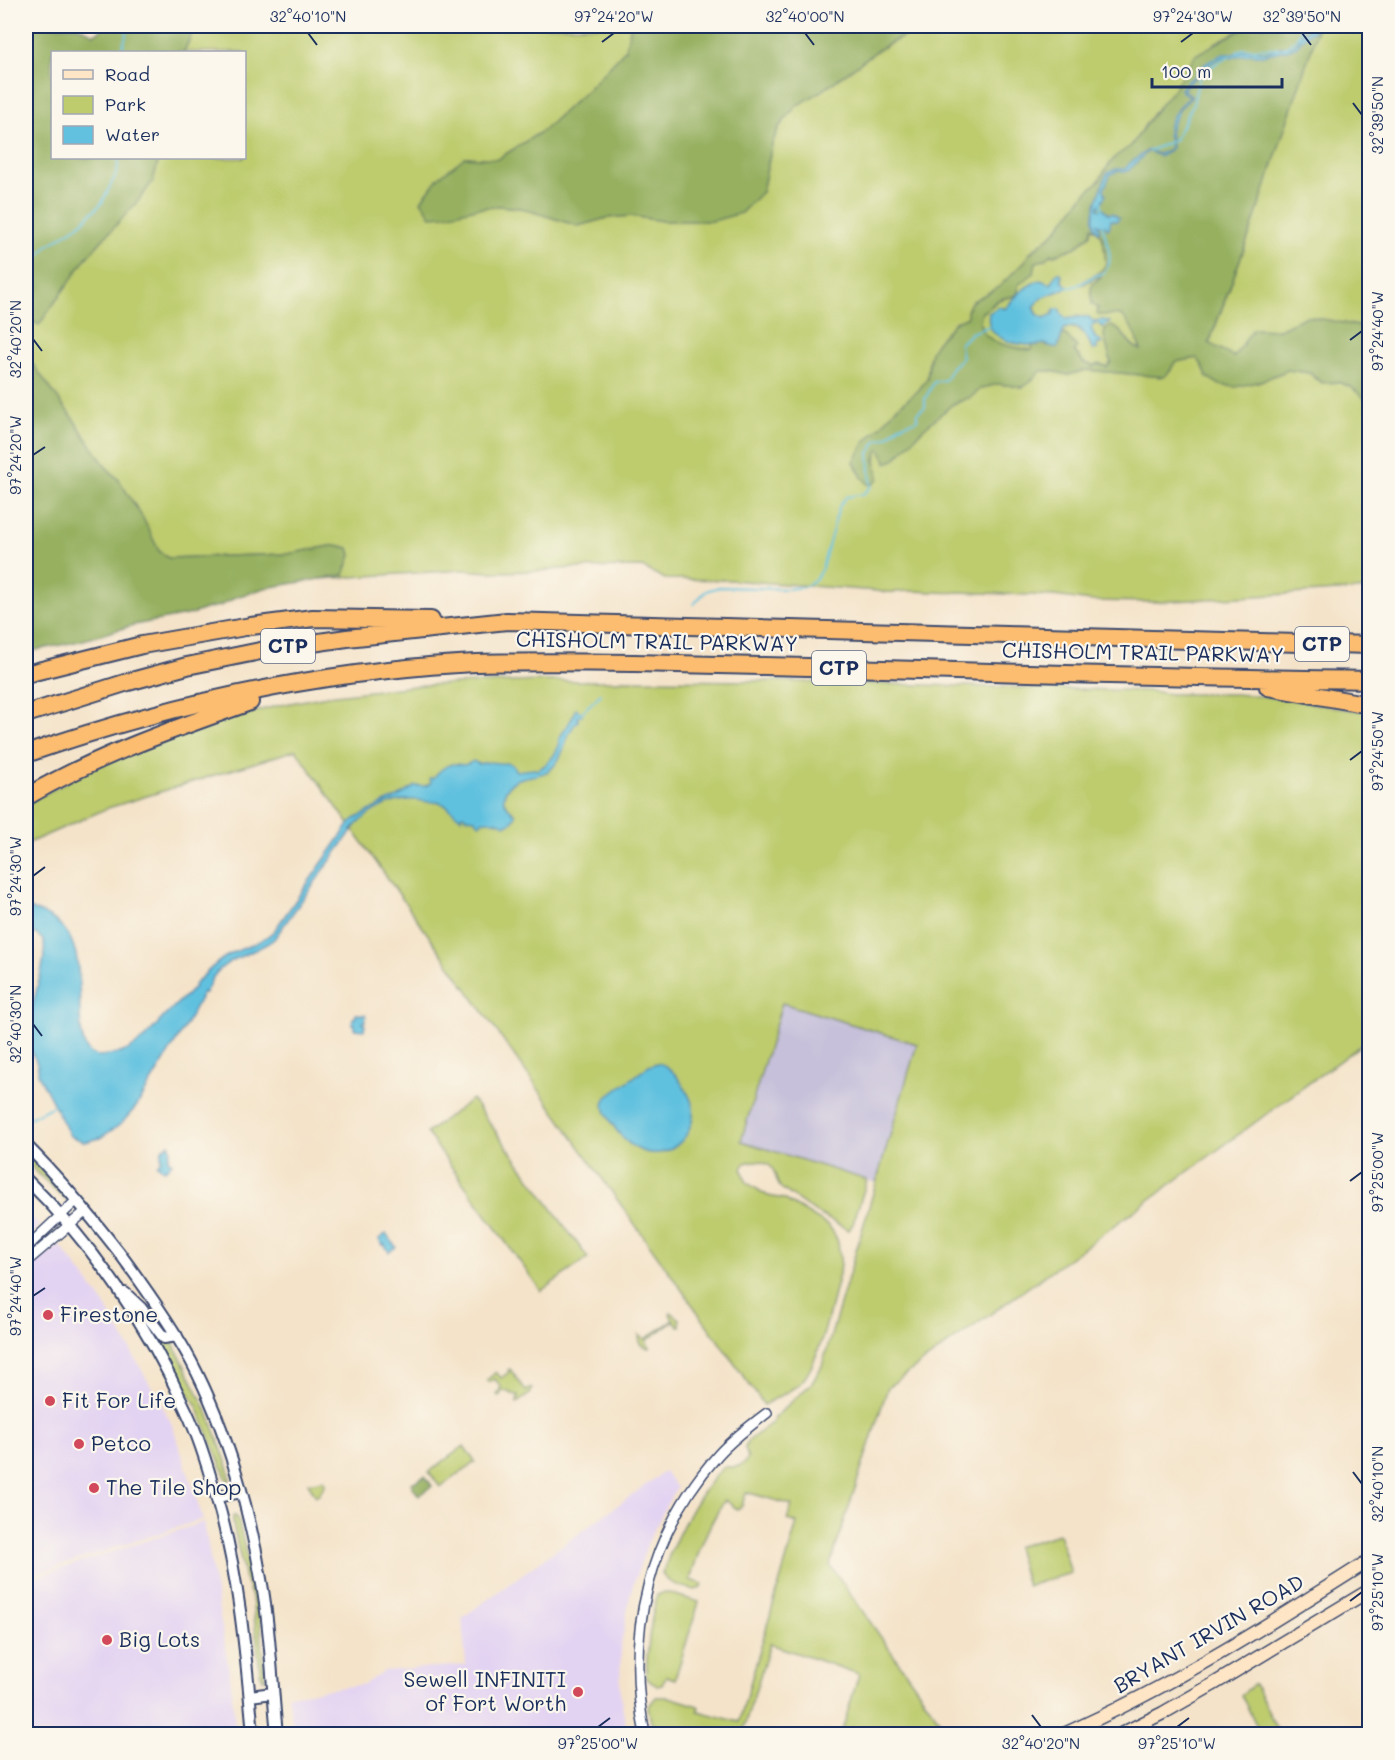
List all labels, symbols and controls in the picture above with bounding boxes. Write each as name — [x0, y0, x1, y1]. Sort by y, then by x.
text: 32°40'10"N — [270, 6, 346, 26]
text: 97°24'20"W — [574, 6, 654, 26]
text: 32°40'00"N — [765, 6, 845, 26]
text: 97°24'30"W — [1153, 6, 1233, 26]
text: 32°39'50"N — [1263, 6, 1341, 26]
legend — [51, 51, 246, 159]
scale bar — [1152, 51, 1282, 89]
text: 100 m — [1161, 59, 1211, 83]
text: Road — [105, 62, 150, 86]
text: 32°39'50"N — [1367, 76, 1387, 154]
text: Park — [105, 92, 146, 116]
text: Water — [105, 122, 160, 146]
text: 97°24'40"W — [1367, 291, 1387, 371]
text: 32°40'20"N — [5, 300, 25, 378]
text: 97°24'20"W — [5, 415, 25, 495]
street label: CHISHOLM TRAIL PARKWAY — [516, 625, 798, 656]
road number: CTP — [1295, 627, 1349, 661]
road number: CTP — [261, 629, 315, 663]
street label: CHISHOLM TRAIL PARKWAY — [1002, 636, 1284, 667]
road number: CTP — [812, 651, 866, 685]
text: 97°24'50"W — [1367, 711, 1387, 791]
text: 97°24'30"W — [5, 836, 25, 916]
text: 32°40'30"N — [5, 985, 25, 1063]
text: 97°25'00"W — [1367, 1132, 1387, 1212]
text: 97°24'40"W — [5, 1256, 25, 1336]
place label: Firestone — [60, 1300, 158, 1327]
marker: Firestone — [41, 1308, 55, 1322]
place label: Fit For Life — [62, 1386, 176, 1413]
marker: Fit For Life — [43, 1394, 57, 1408]
place label: Petco — [91, 1429, 151, 1456]
marker: Petco — [72, 1437, 86, 1451]
text: 32°40'10"N — [1367, 1446, 1387, 1522]
place label: The Tile Shop — [106, 1473, 241, 1500]
marker: The Tile Shop — [87, 1481, 101, 1495]
text: 97°25'10"W — [1367, 1553, 1387, 1631]
street label: BRYANT IRVIN ROAD — [1108, 1567, 1308, 1698]
place label: Big Lots — [119, 1625, 200, 1652]
marker: Big Lots — [100, 1633, 114, 1647]
place label: Sewell INFINITI of Fort Worth — [403, 1665, 566, 1716]
marker: Sewell INFINITI of Fort Worth — [571, 1685, 585, 1699]
text: 97°25'00"W — [558, 1733, 638, 1753]
text: 32°40'20"N — [1002, 1733, 1080, 1753]
text: 97°25'10"W — [1138, 1733, 1216, 1753]

